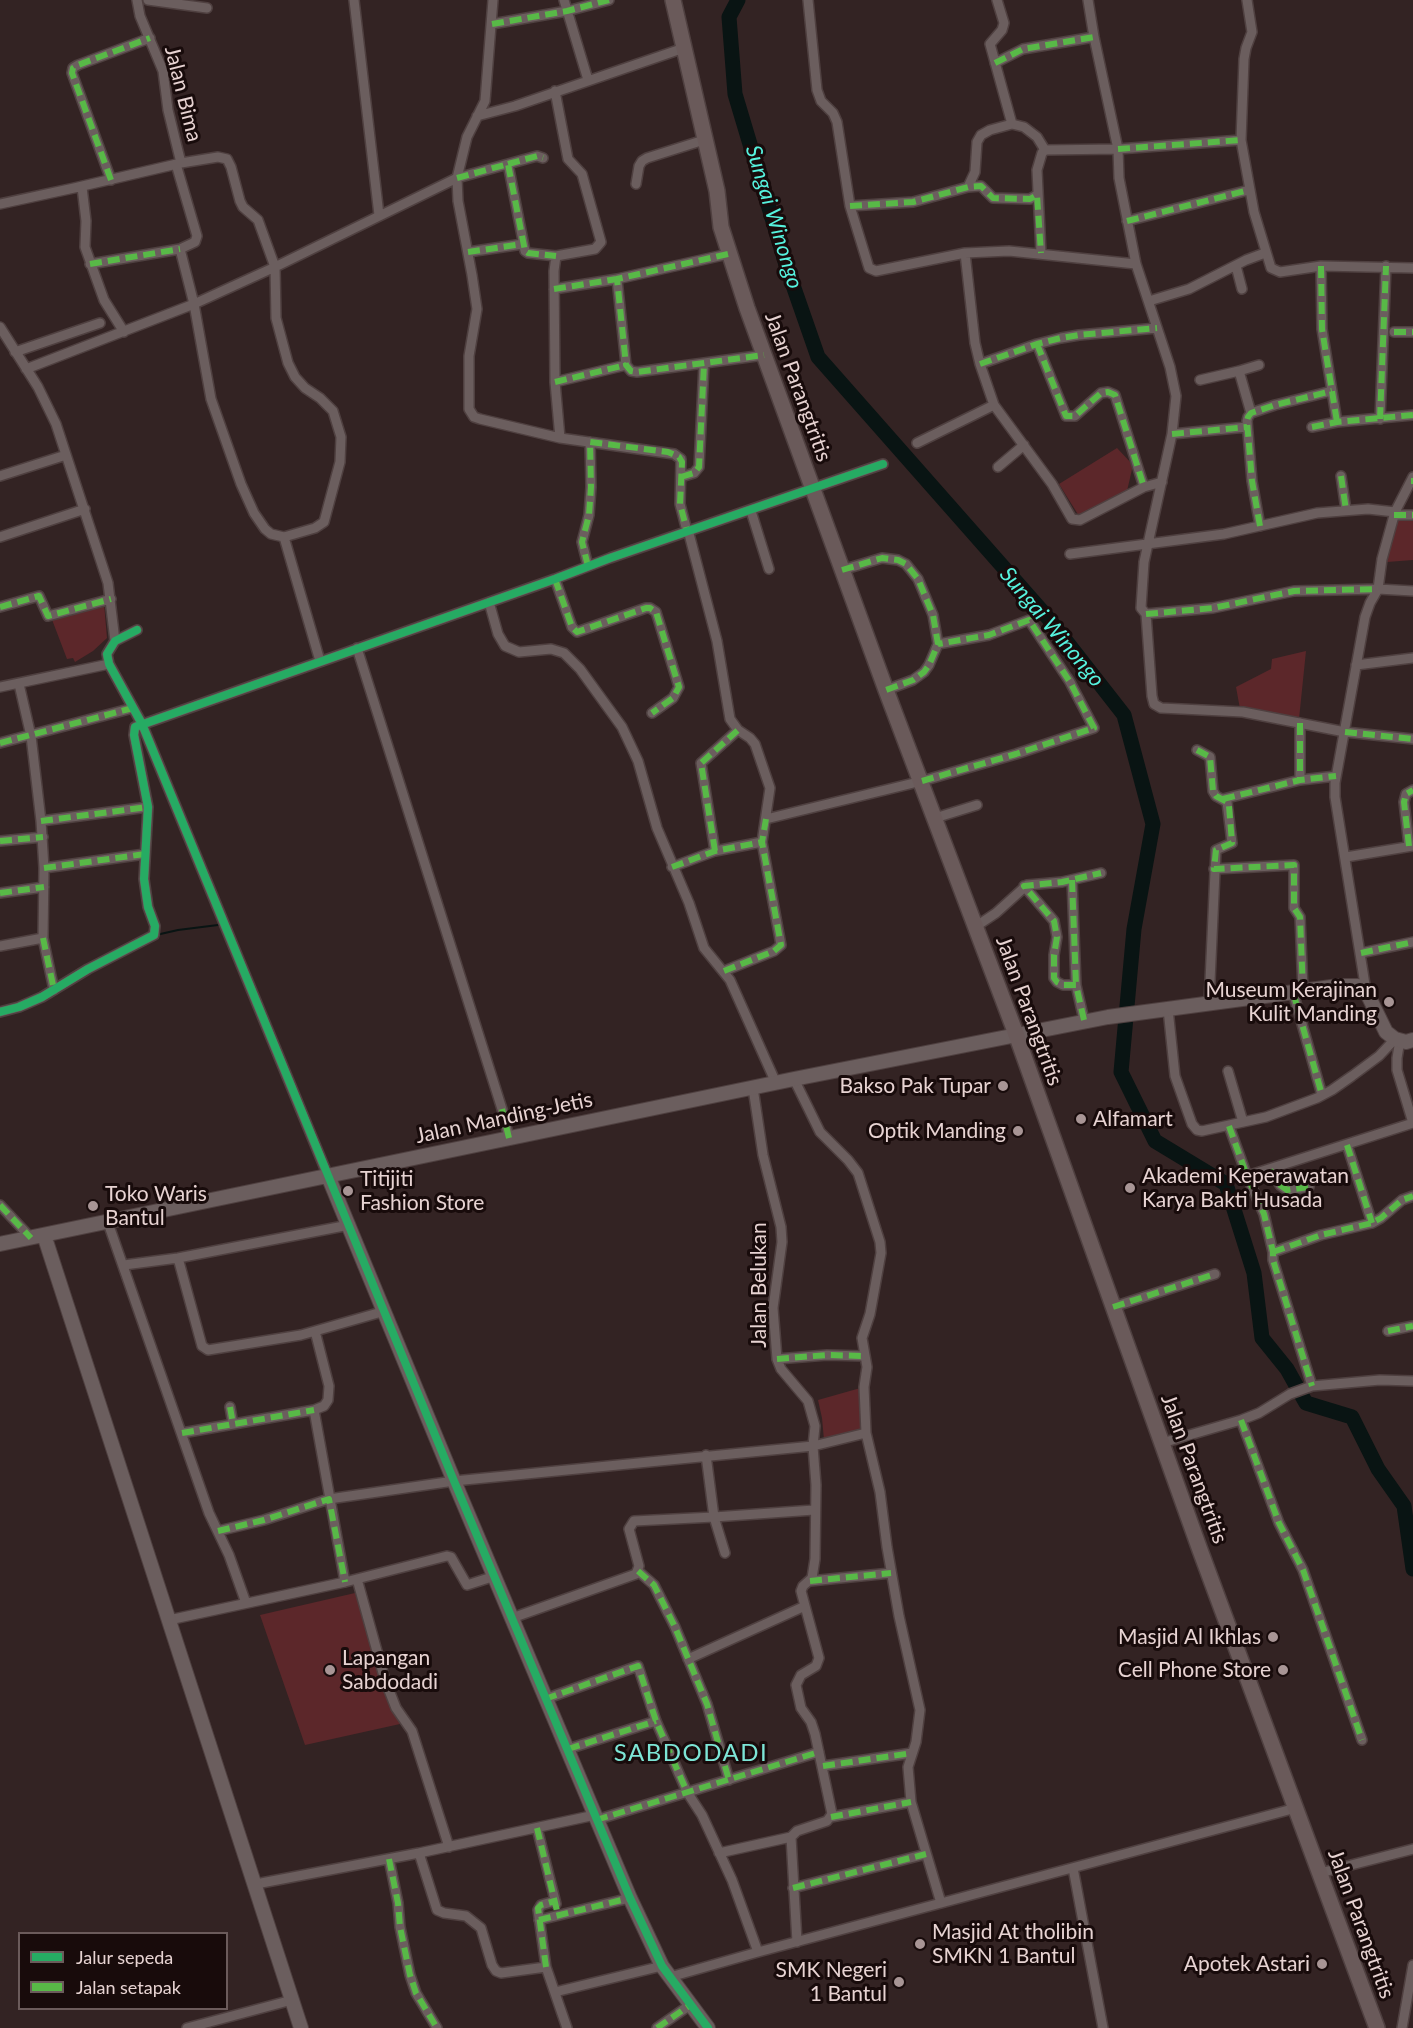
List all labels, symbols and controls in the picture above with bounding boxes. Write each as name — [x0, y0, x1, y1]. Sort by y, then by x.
street label: Jalan Bima — [159, 44, 207, 144]
water label: Sungai Winongo — [740, 142, 808, 292]
street label: Jalan Parangtritis — [759, 309, 837, 465]
water label: Sungai Winongo — [994, 562, 1110, 692]
street label: Jalan Parangtritis — [990, 933, 1068, 1089]
place label: Museum Kerajinan Kulit Manding — [1205, 977, 1377, 1027]
marker: Museum Kerajinan Kulit Manding — [1382, 995, 1396, 1009]
place label: Bakso Pak Tupar — [840, 1073, 991, 1099]
marker: Bakso Pak Tupar — [996, 1079, 1010, 1093]
street label: Jalan Manding-Jetis — [413, 1087, 595, 1149]
place label: Alfamart — [1093, 1106, 1173, 1132]
marker: Alfamart — [1074, 1112, 1088, 1126]
place label: Optik Manding — [868, 1118, 1006, 1144]
marker: Optik Manding — [1011, 1124, 1025, 1138]
place label: Akademi Keperawatan Karya Bakti Husada — [1142, 1163, 1349, 1213]
place label: Titijiti Fashion Store — [360, 1166, 484, 1216]
place label: Toko Waris Bantul — [105, 1181, 207, 1231]
marker: Akademi Keperawatan Karya Bakti Husada — [1123, 1181, 1137, 1195]
marker: Titijiti Fashion Store — [341, 1184, 355, 1198]
marker: Toko Waris Bantul — [86, 1199, 100, 1213]
street label: Jalan Belukan — [746, 1222, 772, 1348]
street label: Jalan Parangtritis — [1155, 1391, 1233, 1547]
place label: Masjid Al Ikhlas — [1118, 1624, 1261, 1650]
marker: Masjid Al Ikhlas — [1266, 1630, 1280, 1644]
place label: Lapangan Sabdodadi — [342, 1645, 438, 1695]
place label: Cell Phone Store — [1118, 1657, 1271, 1683]
marker: Lapangan Sabdodadi — [323, 1663, 337, 1677]
marker: Cell Phone Store — [1276, 1663, 1290, 1677]
district label: SABDODADI — [614, 1739, 768, 1767]
street label: Jalan Parangtritis — [1322, 1846, 1400, 2002]
place label: Masjid At tholibin SMKN 1 Bantul — [932, 1919, 1094, 1969]
legend — [18, 1932, 228, 2010]
marker: Masjid At tholibin SMKN 1 Bantul — [913, 1937, 927, 1951]
text: Jalur sepeda — [76, 1946, 173, 1968]
place label: Apotek Astari — [1184, 1951, 1310, 1977]
place label: SMK Negeri 1 Bantul — [776, 1957, 887, 2007]
marker: Apotek Astari — [1315, 1957, 1329, 1971]
marker: SMK Negeri 1 Bantul — [892, 1975, 906, 1989]
text: Jalan setapak — [76, 1976, 181, 1998]

